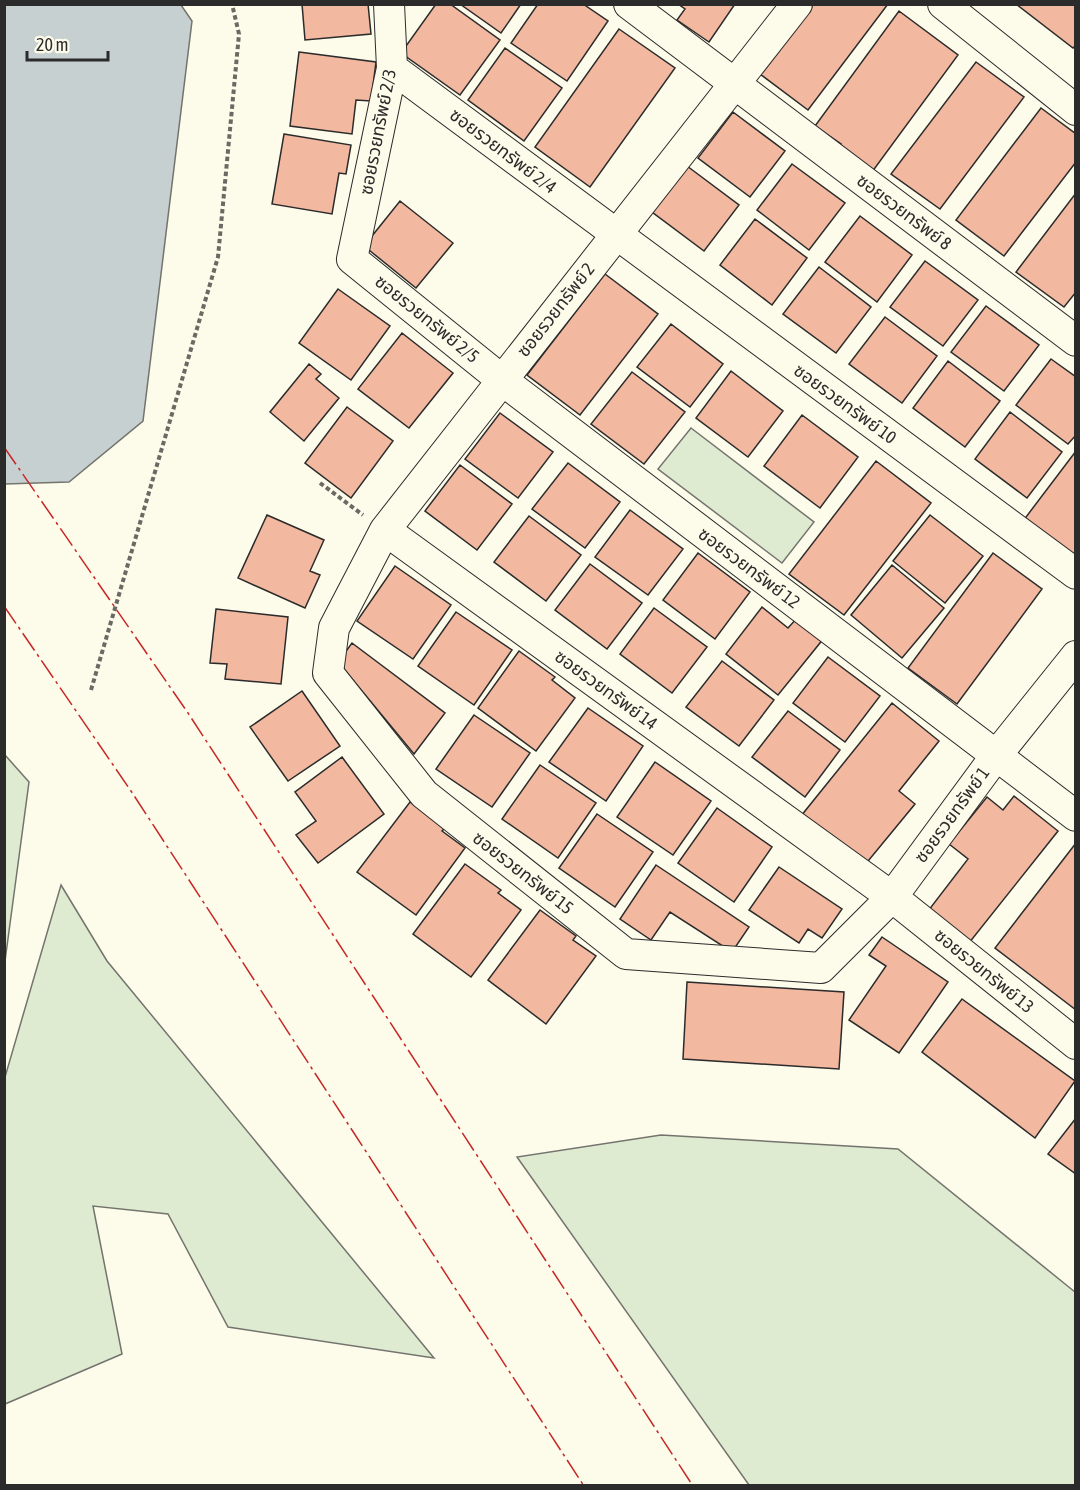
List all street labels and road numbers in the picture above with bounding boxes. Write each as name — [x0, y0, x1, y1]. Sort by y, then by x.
street label: ซอยรวยทรัพย์ 2/3 — [355, 67, 400, 197]
street label: ซอยรวยทรัพย์ 2/4 — [446, 104, 561, 197]
street label: ซอยรวยทรัพย์ 8 — [853, 169, 956, 254]
street label: ซอยรวยทรัพย์ 2 — [512, 259, 599, 361]
street label: ซอยรวยทรัพย์ 2/5 — [371, 270, 484, 367]
street label: ซอยรวยทรัพย์ 10 — [790, 359, 901, 448]
street label: ซอยรวยทรัพย์ 12 — [694, 523, 804, 613]
street label: ซอยรวยทรัพย์ 14 — [551, 645, 662, 734]
street label: ซอยรวยทรัพย์ 1 — [910, 763, 993, 867]
street label: ซอยรวยทรัพย์ 15 — [469, 827, 578, 918]
street label: ซอยรวยทรัพย์ 13 — [930, 924, 1038, 1017]

